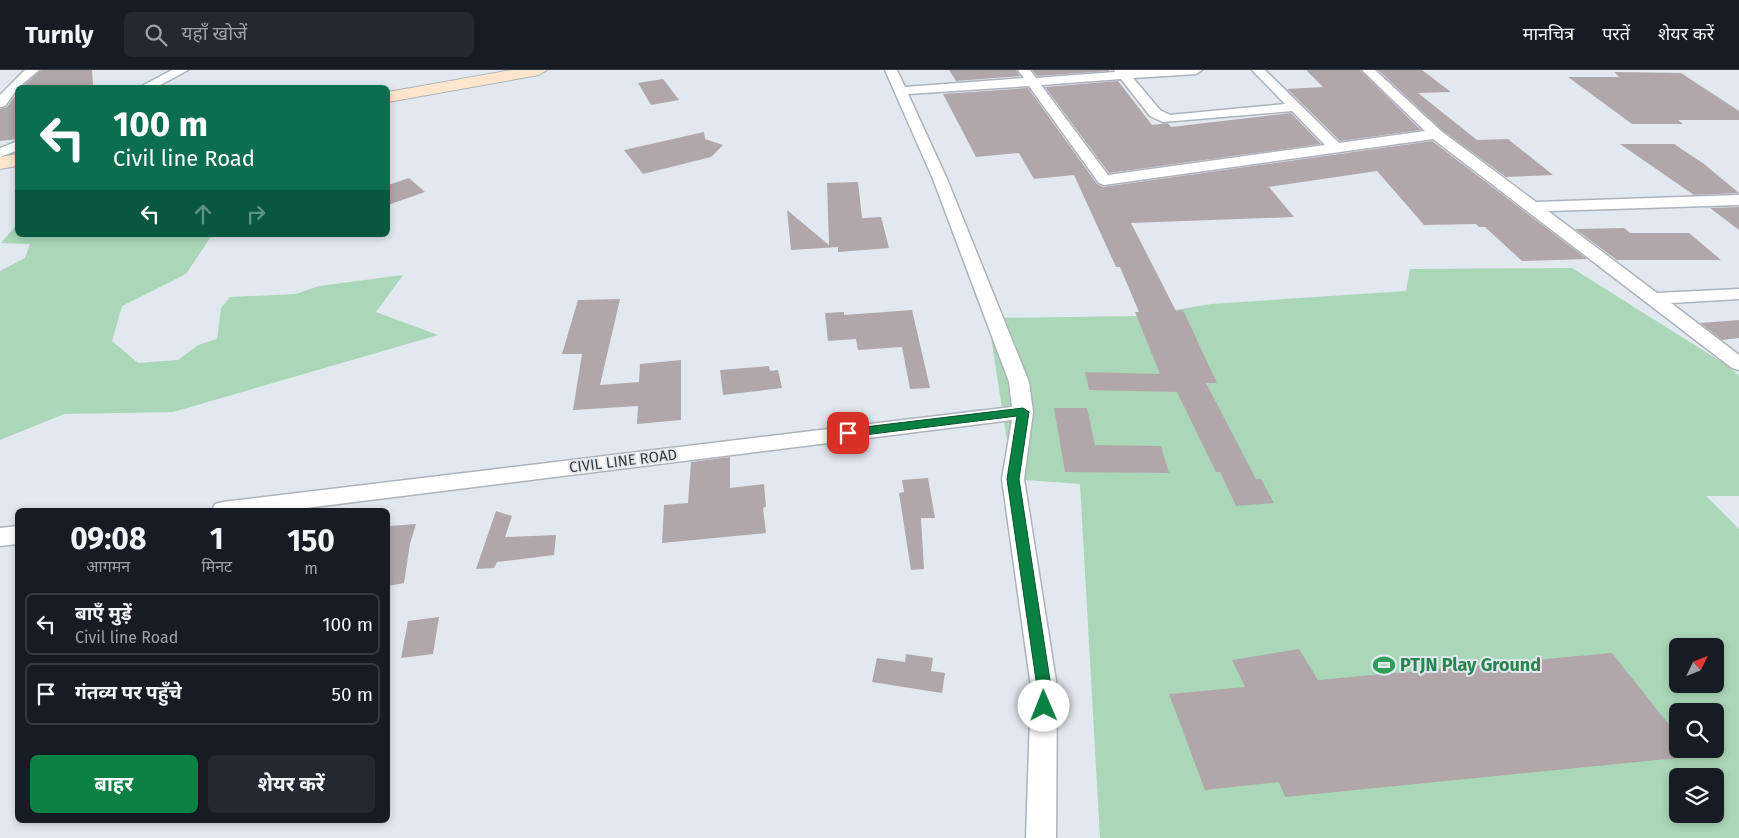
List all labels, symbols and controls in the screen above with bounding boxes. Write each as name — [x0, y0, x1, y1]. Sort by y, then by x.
search box — [124, 12, 474, 57]
text: Turnly — [25, 21, 94, 49]
icon: search — [142, 21, 170, 49]
text: यहाँ खोजें — [182, 22, 247, 45]
text: मानचित्र — [1523, 23, 1574, 45]
text: परतें — [1602, 23, 1630, 45]
text: शेयर करें — [1658, 23, 1714, 45]
text: 100 m — [113, 103, 208, 145]
icon: left — [30, 105, 95, 170]
text: Civil line Road — [113, 145, 255, 172]
icon: left — [136, 200, 164, 228]
icon: ahead — [189, 200, 217, 228]
icon: right — [242, 200, 270, 228]
pin — [827, 412, 869, 454]
icon: arrive — [834, 419, 862, 447]
street label: CIVIL LINE ROAD — [568, 445, 678, 477]
text: 09:08 — [70, 521, 146, 557]
text: 1 — [210, 521, 224, 557]
text: 150 — [287, 523, 335, 559]
text: आगमन — [86, 557, 130, 576]
text: मिनट — [201, 557, 232, 576]
text: m — [304, 559, 318, 578]
text: बाएँ मुड़ें — [75, 602, 132, 625]
icon: left — [32, 610, 60, 638]
text: 100 m — [322, 613, 373, 636]
text: Civil line Road — [75, 628, 178, 647]
north arrow — [1669, 638, 1724, 692]
map controls — [1669, 638, 1724, 823]
sports icon: PTJN Play Ground — [1371, 652, 1397, 678]
place label: PTJN Play Ground — [1400, 654, 1541, 676]
position arrow — [1017, 679, 1069, 731]
icon: arrive — [32, 680, 60, 708]
text: गंतव्य पर पहुँचे — [75, 681, 182, 704]
text: 50 m — [332, 683, 373, 706]
button: search — [1669, 703, 1724, 758]
button: बाहर — [30, 755, 198, 813]
button: शेयर करें — [208, 755, 375, 813]
button: layers — [1669, 768, 1724, 823]

